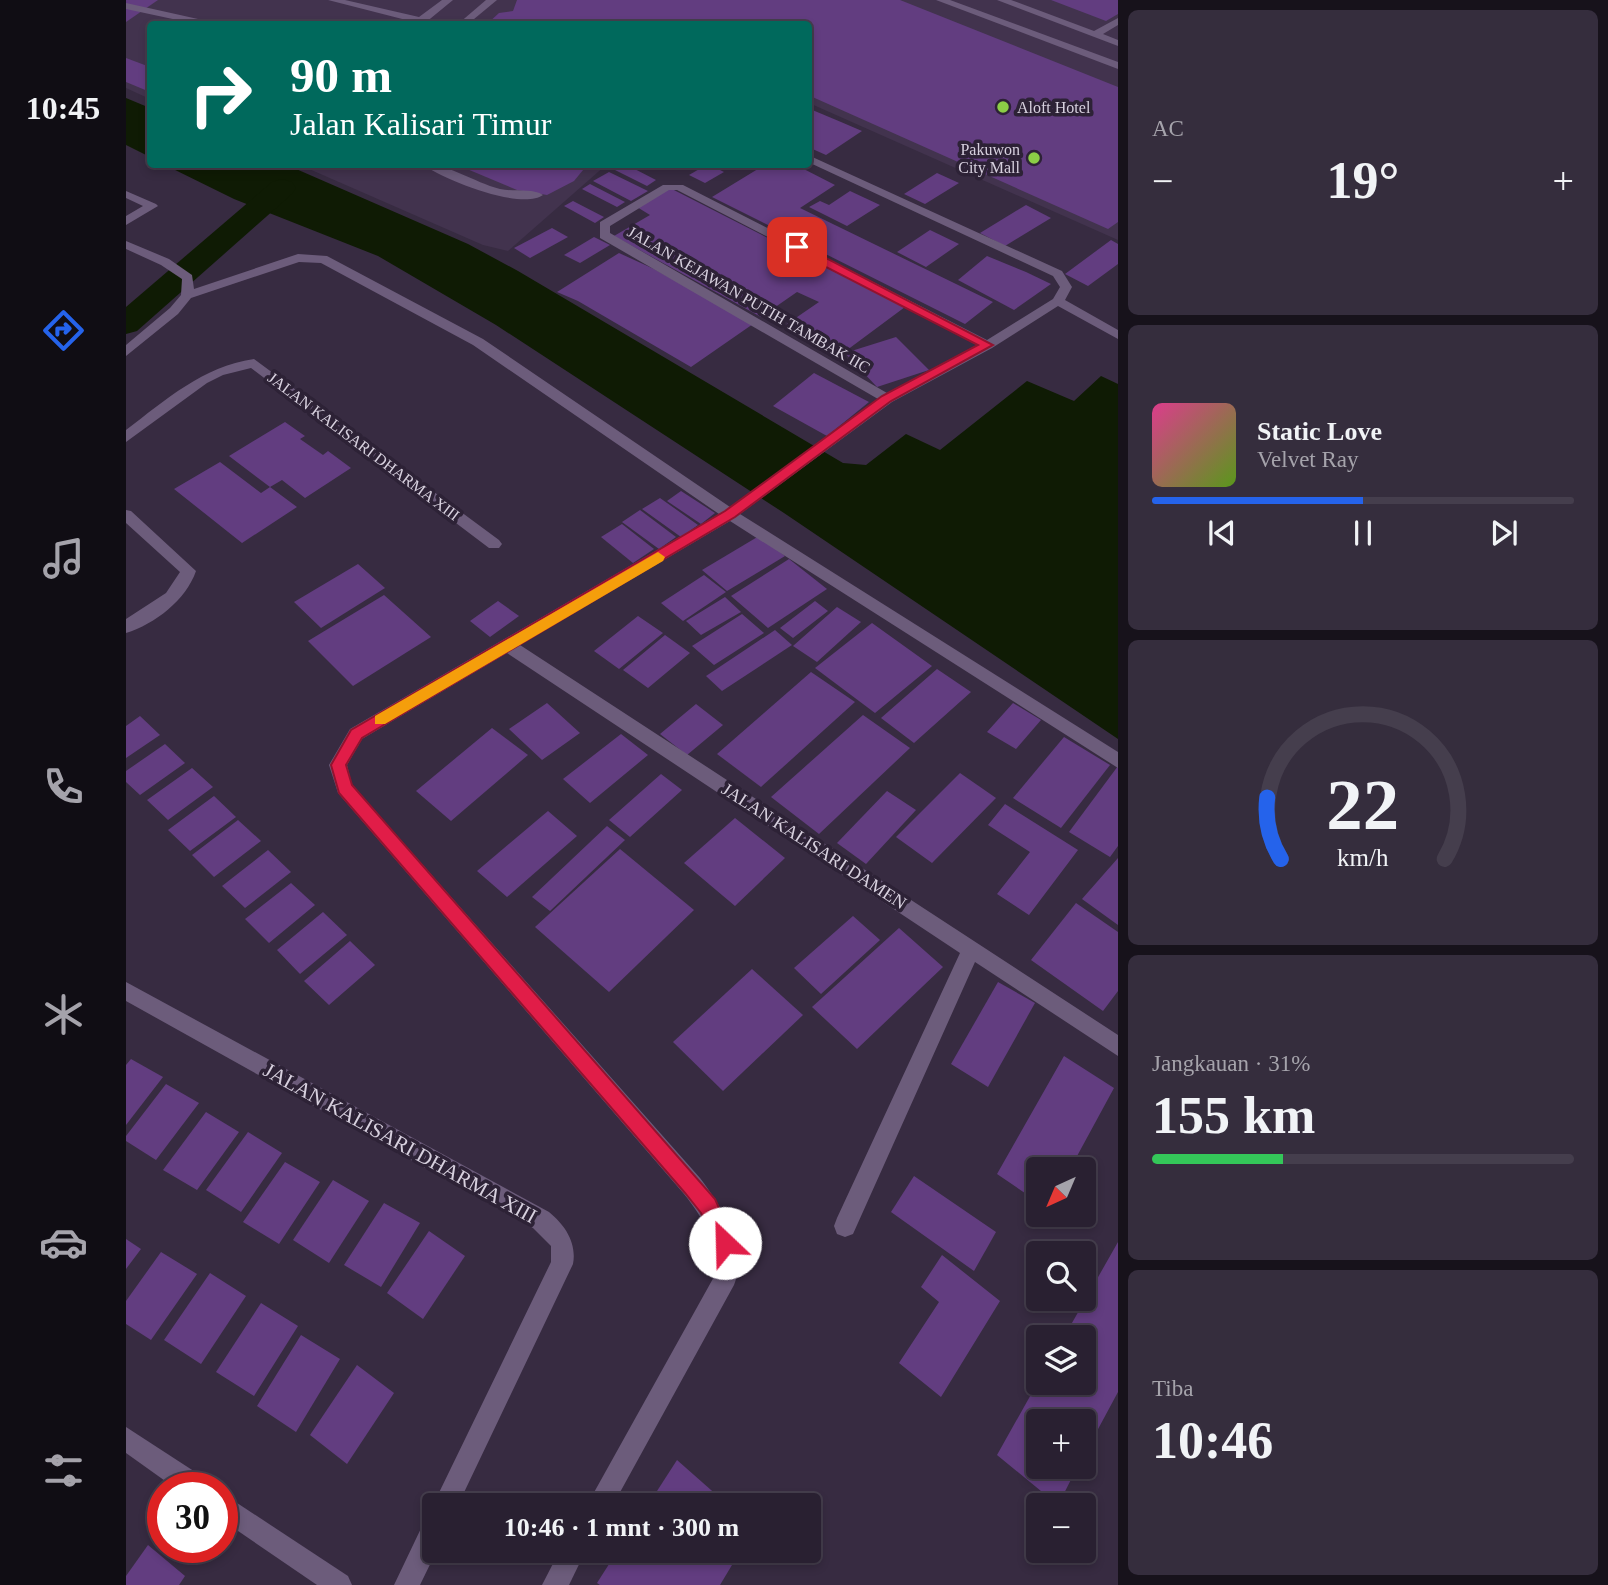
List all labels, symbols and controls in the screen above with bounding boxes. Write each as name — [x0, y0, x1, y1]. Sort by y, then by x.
text: 90 m — [290, 48, 392, 103]
icon: right — [175, 49, 266, 140]
text: 10:45 — [26, 90, 100, 126]
marker: Aloft Hotel — [995, 99, 1011, 115]
place label: Aloft Hotel — [1017, 99, 1091, 116]
text: Jalan Kalisari Timur — [290, 106, 551, 142]
text: AC — [1152, 116, 1184, 141]
place label: Pakuwon City Mall — [958, 141, 1021, 177]
marker: Pakuwon City Mall — [1026, 150, 1042, 166]
text: 19° — [1327, 152, 1399, 209]
text: − — [1152, 160, 1173, 202]
text: + — [1553, 160, 1574, 202]
pin — [767, 217, 827, 277]
street label: JALAN KEJAWAN PUTIH TAMBAK IIC — [624, 223, 873, 376]
icon: arrive — [778, 228, 816, 266]
icon: directions — [39, 306, 88, 355]
street label: JALAN KALISARI DHARMA XIII — [265, 369, 463, 524]
text: Static Love — [1257, 417, 1382, 446]
text: Velvet Ray — [1257, 447, 1359, 472]
icon: previous — [1203, 514, 1241, 552]
icon: pause — [1344, 514, 1382, 552]
icon: next — [1485, 514, 1523, 552]
icon: music — [39, 534, 88, 583]
icon: phone — [39, 762, 88, 811]
text: 22 — [1327, 764, 1399, 845]
street label: JALAN KALISARI DAMEN — [718, 779, 910, 913]
text: km/h — [1337, 843, 1389, 870]
icon: climate — [39, 990, 88, 1039]
text: Jangkauan · 31% — [1152, 1051, 1310, 1076]
street label: JALAN KALISARI DHARMA XIII — [259, 1058, 541, 1228]
text: 155 km — [1152, 1087, 1315, 1144]
north arrow — [1026, 1157, 1096, 1227]
map controls — [1026, 1157, 1096, 1563]
position arrow — [688, 1206, 762, 1280]
icon: car — [39, 1218, 88, 1267]
button: search — [1026, 1241, 1096, 1311]
button: layers — [1026, 1325, 1096, 1395]
text: Tiba — [1152, 1376, 1193, 1401]
button: + — [1026, 1409, 1096, 1479]
text: 10:46 — [1152, 1412, 1273, 1469]
icon: filters — [39, 1446, 88, 1495]
speed limit sign: 30 — [147, 1472, 238, 1563]
button: − — [1026, 1493, 1096, 1563]
text: 10:46 · 1 mnt · 300 m — [504, 1513, 739, 1542]

